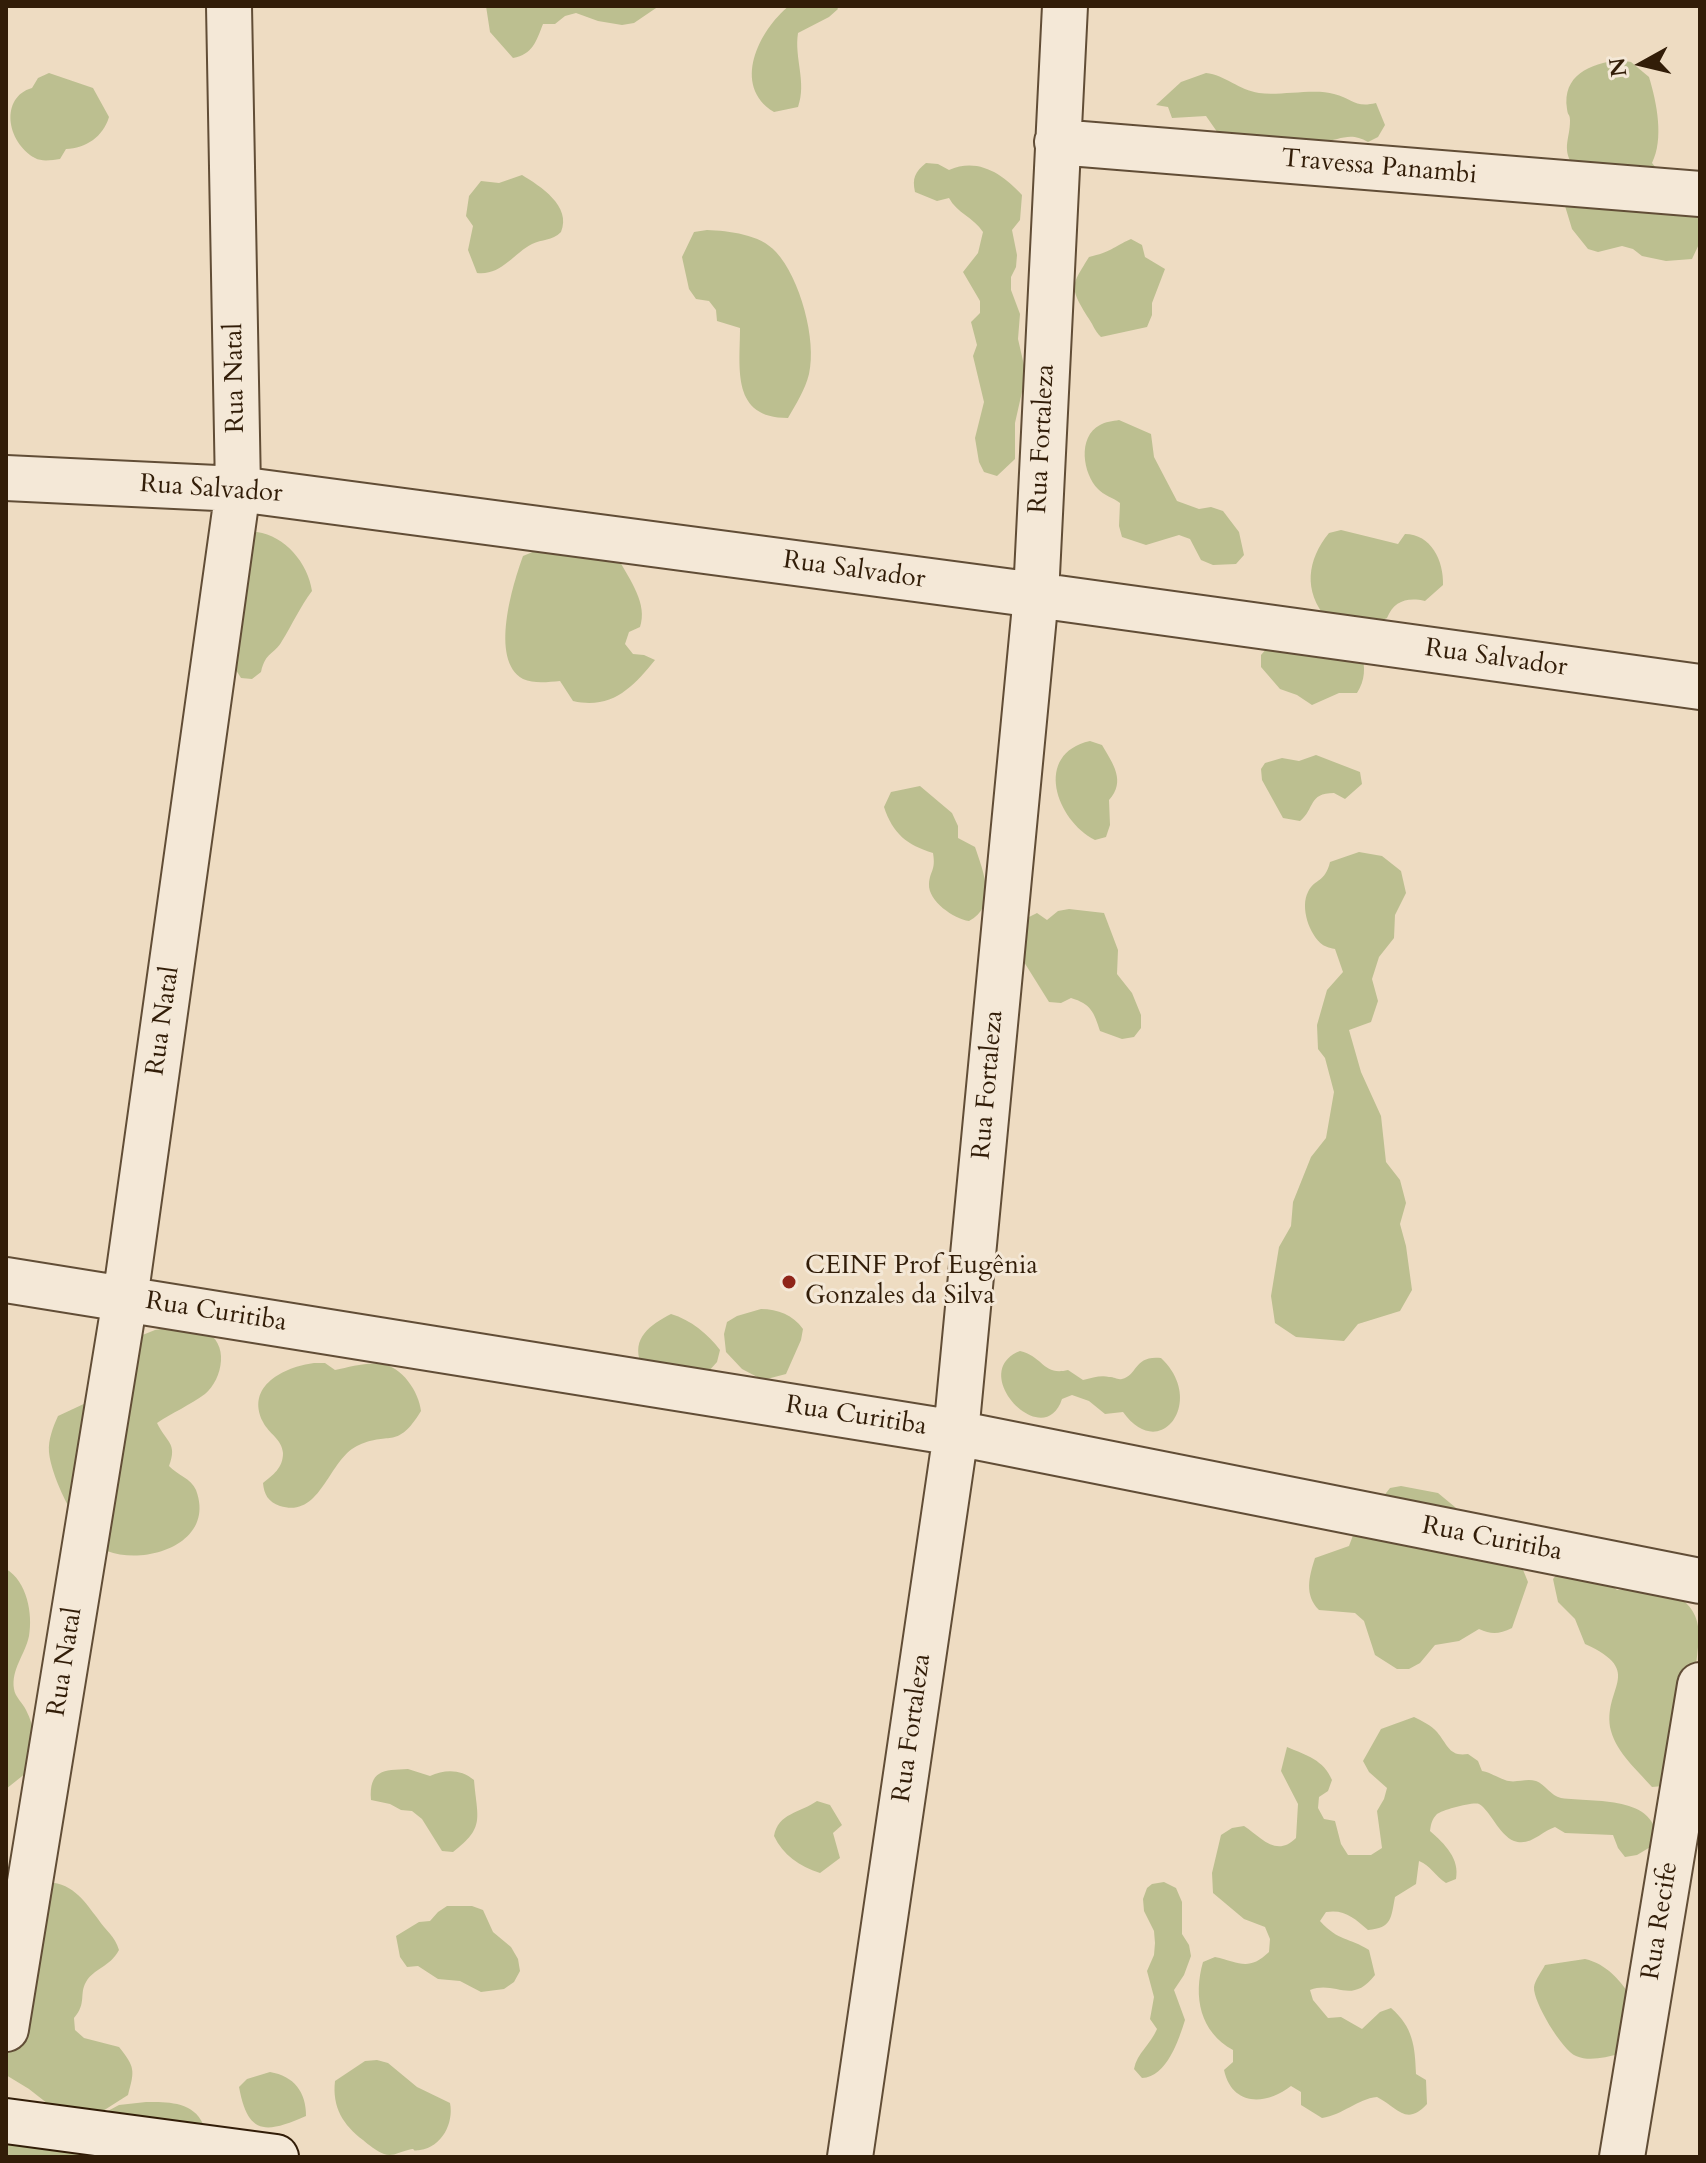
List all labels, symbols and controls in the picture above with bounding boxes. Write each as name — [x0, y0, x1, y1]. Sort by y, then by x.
north arrow — [1602, 24, 1682, 104]
text: N — [1602, 56, 1634, 79]
street label: Travessa Panambi — [1280, 144, 1478, 192]
street label: Rua Natal — [219, 323, 253, 433]
street label: Rua Fortaleza — [1024, 363, 1062, 515]
street label: Rua Salvador — [139, 469, 283, 511]
street label: Rua Salvador — [781, 546, 927, 596]
street label: Rua Salvador — [1423, 634, 1569, 684]
street label: Rua Natal — [141, 964, 187, 1078]
street label: Rua Fortaleza — [967, 1009, 1011, 1161]
place label: CEINF Prof Eugênia Gonzales da Silva — [805, 1251, 1038, 1312]
marker: CEINF Prof Eugênia Gonzales da Silva — [780, 1273, 798, 1291]
street label: Rua Curitiba — [143, 1286, 289, 1340]
street label: Rua Curitiba — [783, 1390, 929, 1444]
street label: Rua Curitiba — [1419, 1511, 1565, 1569]
street label: Rua Natal — [42, 1605, 90, 1719]
street label: Rua Fortaleza — [887, 1652, 939, 1804]
street label: Rua Recife — [1636, 1860, 1686, 1982]

